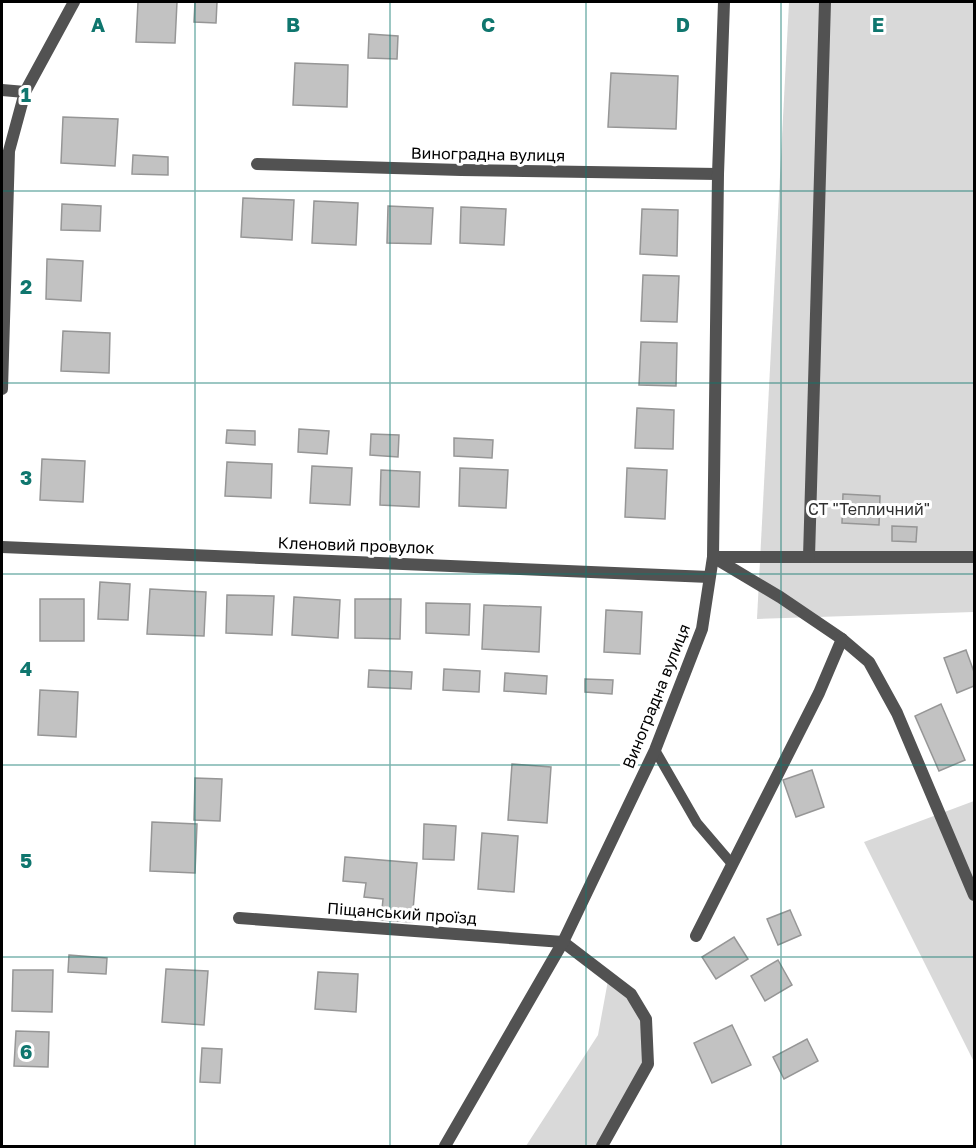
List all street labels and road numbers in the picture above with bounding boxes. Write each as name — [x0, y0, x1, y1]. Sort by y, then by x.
street label: Виноградна вулиця — [411, 143, 565, 165]
street label: Кленовий провулок — [277, 532, 435, 558]
street label: Виноградна вулиця — [618, 621, 694, 771]
street label: Піщанський проїзд — [327, 898, 478, 928]

